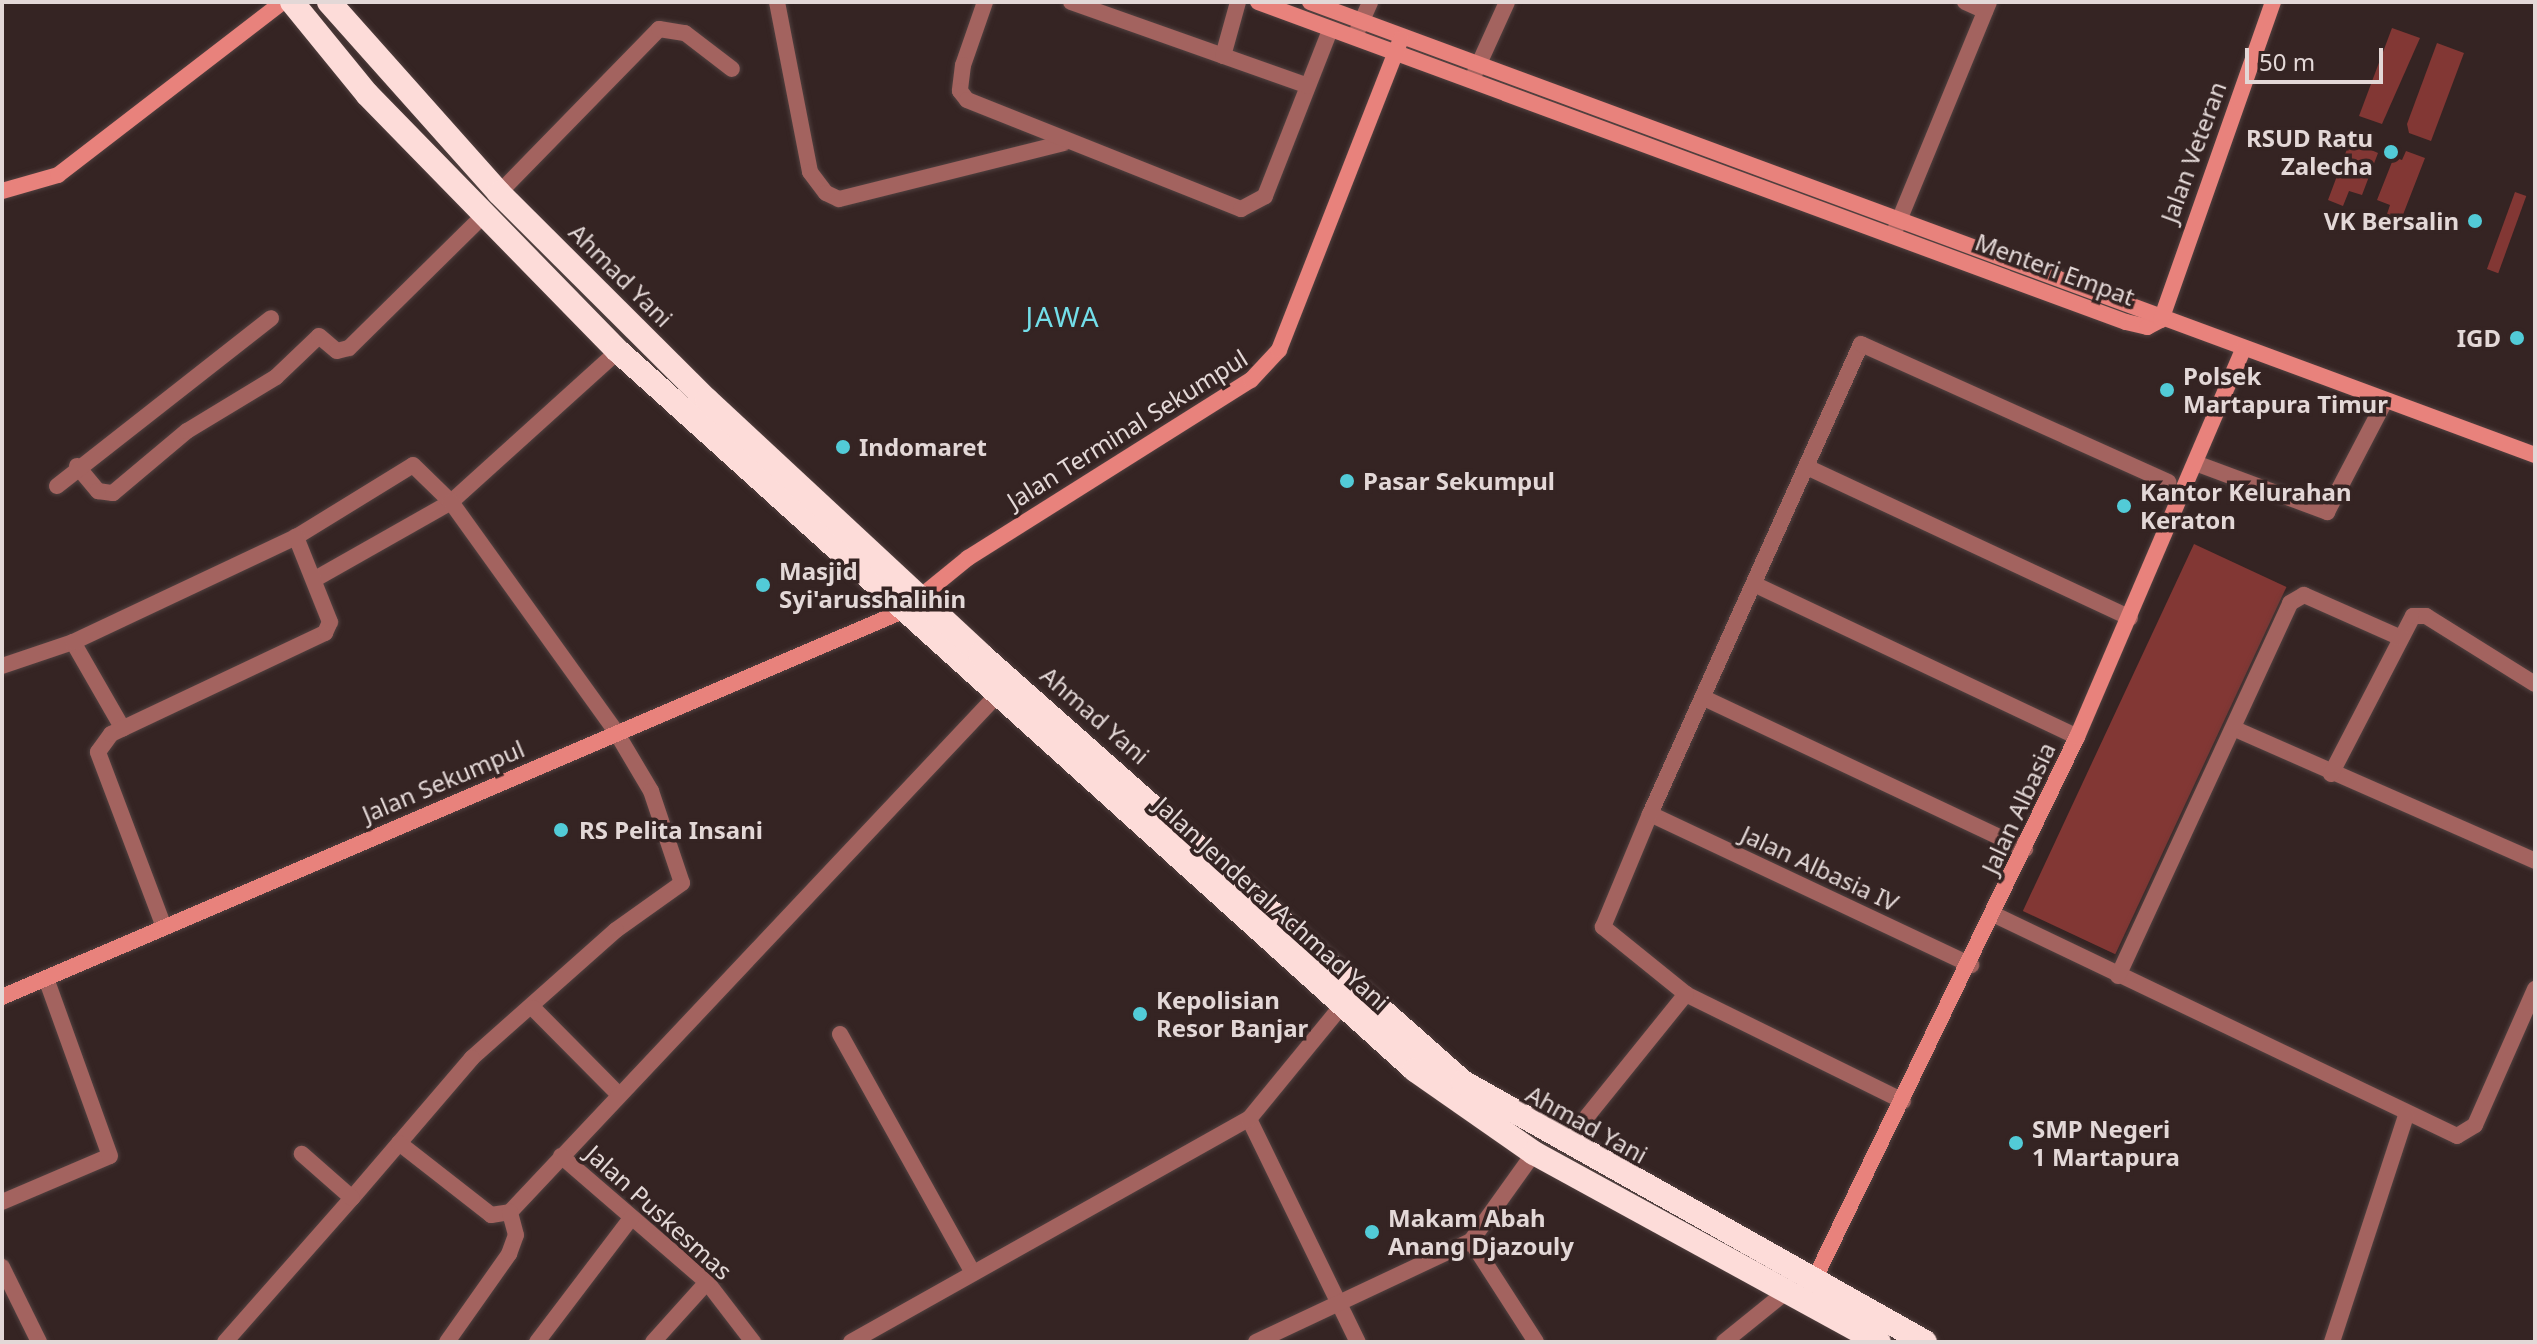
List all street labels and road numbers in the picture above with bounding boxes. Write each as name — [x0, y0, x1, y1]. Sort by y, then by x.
street label: Jalan Veteran — [2154, 77, 2232, 227]
street label: Ahmad Yani — [563, 217, 679, 333]
street label: Menteri Empat — [1971, 227, 2139, 311]
street label: Jalan Terminal Sekumpul — [1002, 343, 1252, 515]
street label: Ahmad Yani — [1035, 660, 1155, 770]
street label: Jalan Sekumpul — [358, 734, 528, 828]
street label: Jalan Albasia — [1975, 738, 2061, 878]
street label: Jalan Jenderal Achmad Yani — [1149, 790, 1395, 1016]
street label: Jalan Albasia IV — [1737, 819, 1903, 917]
street label: Ahmad Yani — [1521, 1079, 1653, 1169]
street label: Jalan Puskesmas — [580, 1139, 738, 1285]

